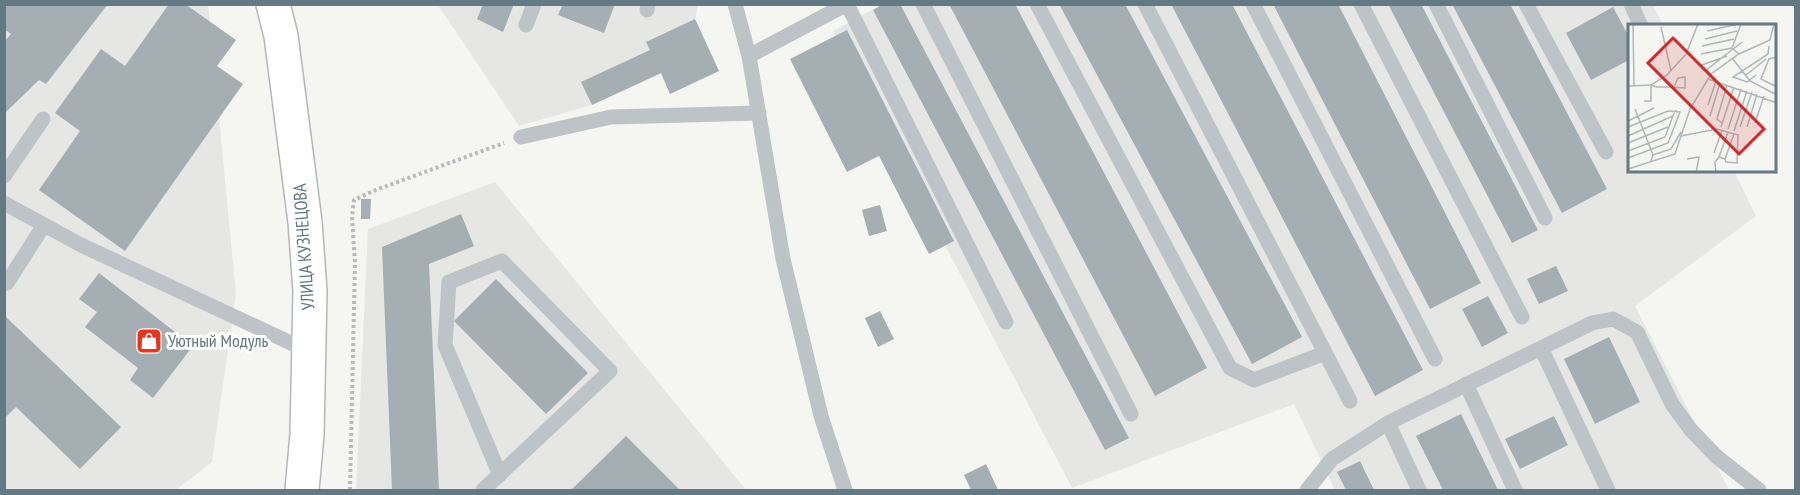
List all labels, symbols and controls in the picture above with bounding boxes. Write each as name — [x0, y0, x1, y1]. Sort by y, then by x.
inset map — [1628, 24, 1776, 172]
street label: УЛИЦА КУЗНЕЦОВА — [288, 182, 319, 311]
shop icon: Уютный Модуль — [134, 326, 164, 356]
place label: Уютный Модуль — [168, 329, 269, 352]

